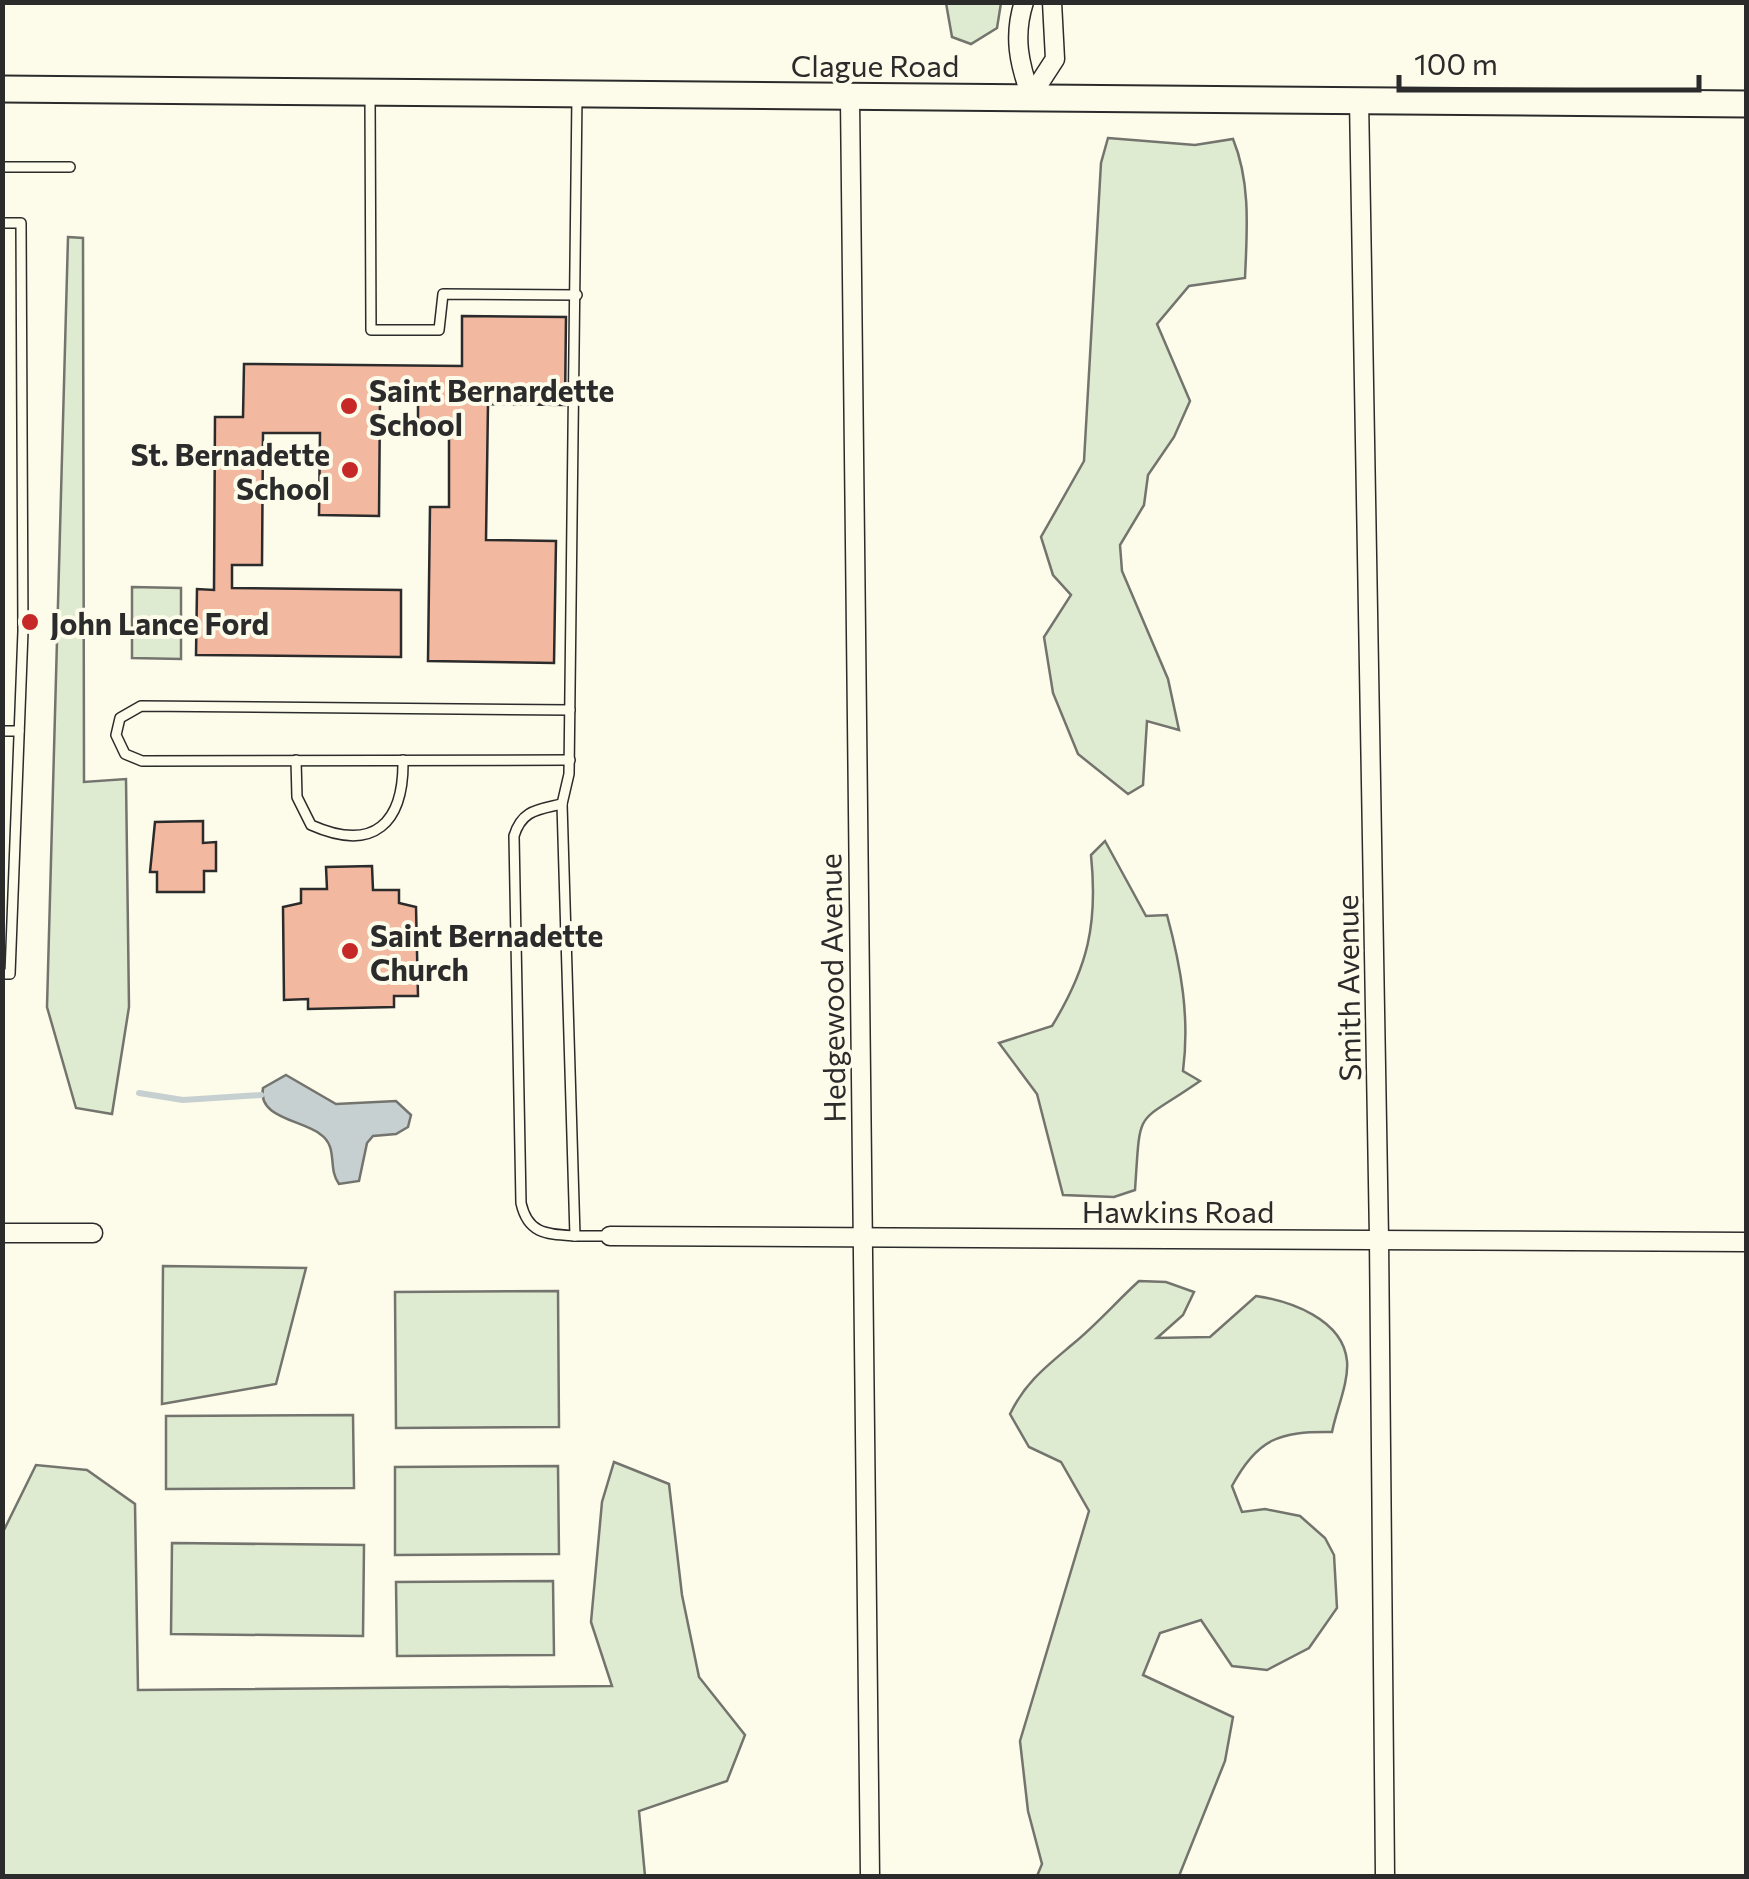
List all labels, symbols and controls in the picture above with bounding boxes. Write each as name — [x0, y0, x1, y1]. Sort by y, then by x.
scale bar — [1399, 30, 1699, 92]
text: 100 m — [1414, 44, 1498, 81]
street label: Clague Road — [791, 46, 959, 83]
place label: Saint Bernardette School — [369, 371, 614, 442]
marker: Saint Bernardette School — [338, 395, 360, 417]
place label: St. Bernadette School — [130, 435, 330, 506]
marker: St. Bernadette School — [339, 459, 361, 481]
place label: John Lance Ford — [50, 604, 269, 641]
marker: John Lance Ford — [19, 611, 41, 633]
street label: Hedgewood Avenue — [810, 853, 852, 1123]
street label: Smith Avenue — [1327, 894, 1367, 1082]
place label: Saint Bernadette Church — [370, 916, 603, 987]
marker: Saint Bernadette Church — [339, 940, 361, 962]
street label: Hawkins Road — [1082, 1192, 1274, 1229]

